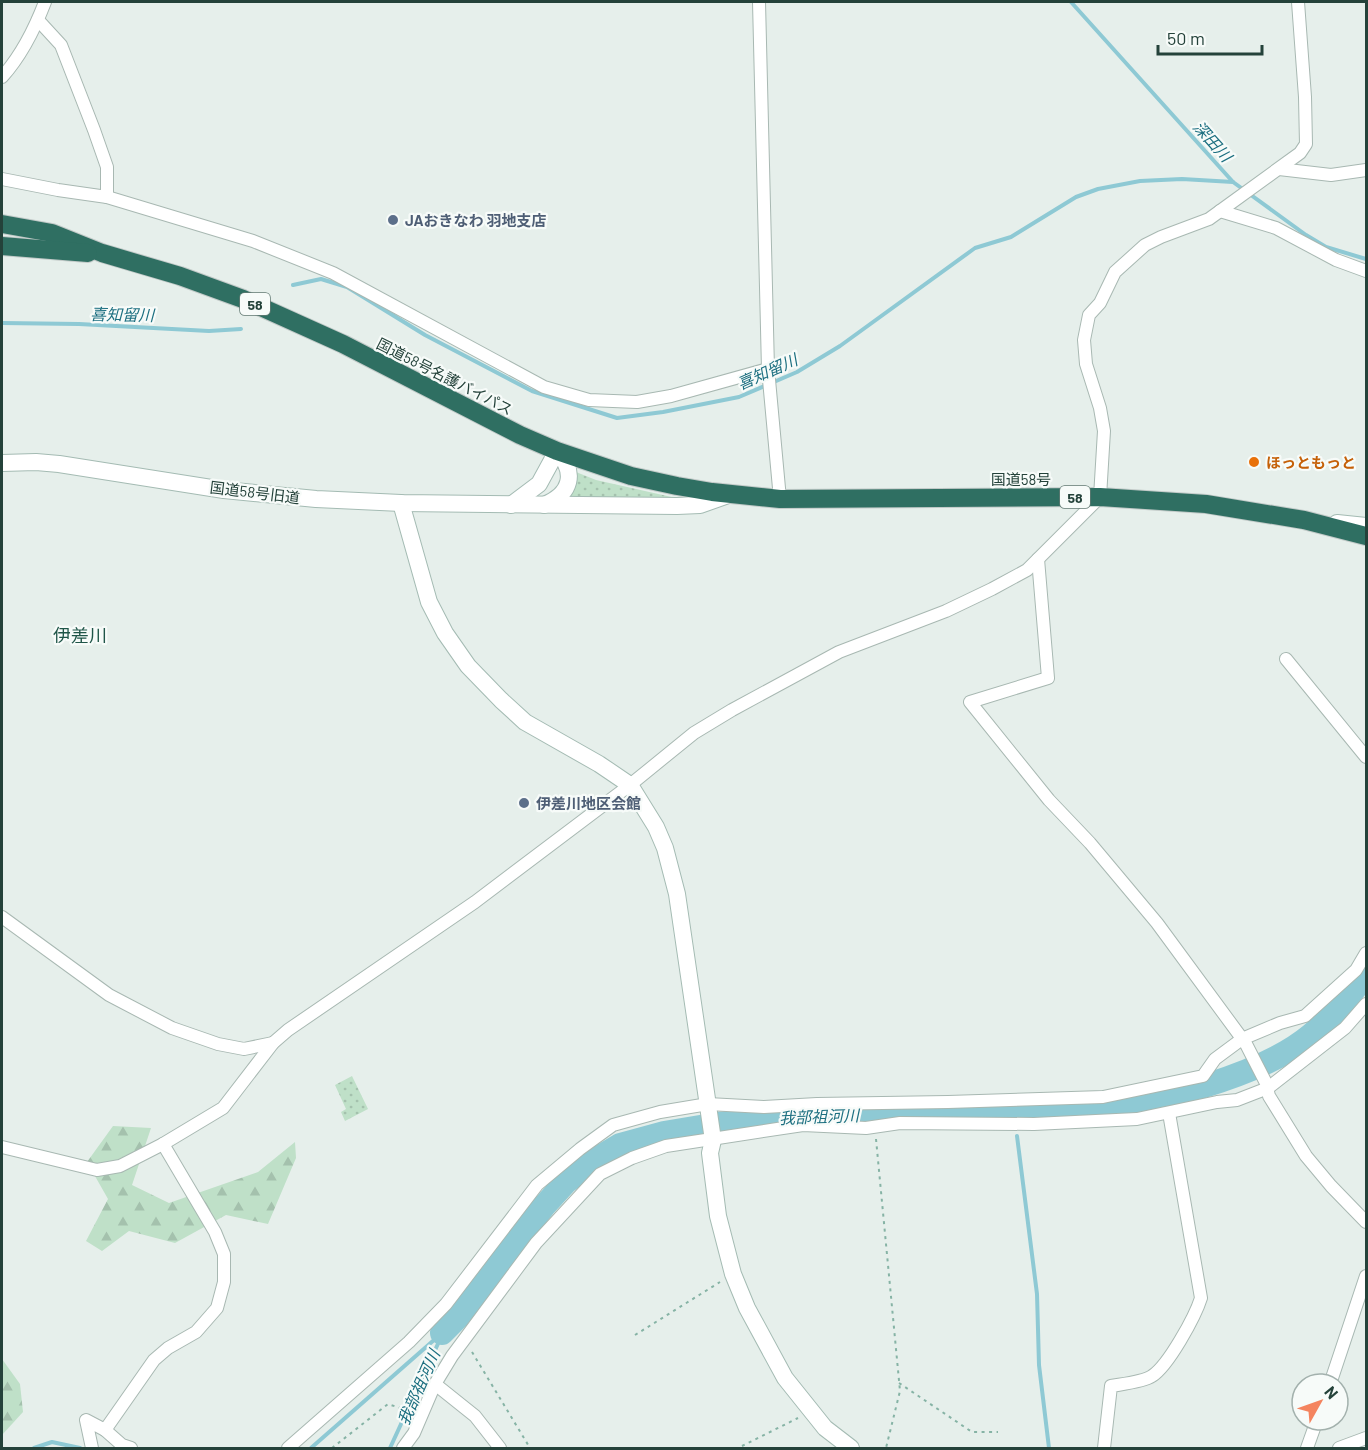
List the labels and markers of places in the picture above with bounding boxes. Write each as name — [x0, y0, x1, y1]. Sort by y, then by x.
place label: JAおきなわ 羽地支店 — [405, 211, 547, 229]
marker: JAおきなわ 羽地支店 — [386, 213, 400, 227]
place label: ほっともっと — [1266, 453, 1356, 471]
marker: ほっともっと — [1247, 455, 1261, 469]
place label: 伊差川地区会館 — [536, 794, 641, 812]
marker: 伊差川地区会館 — [517, 796, 531, 810]

